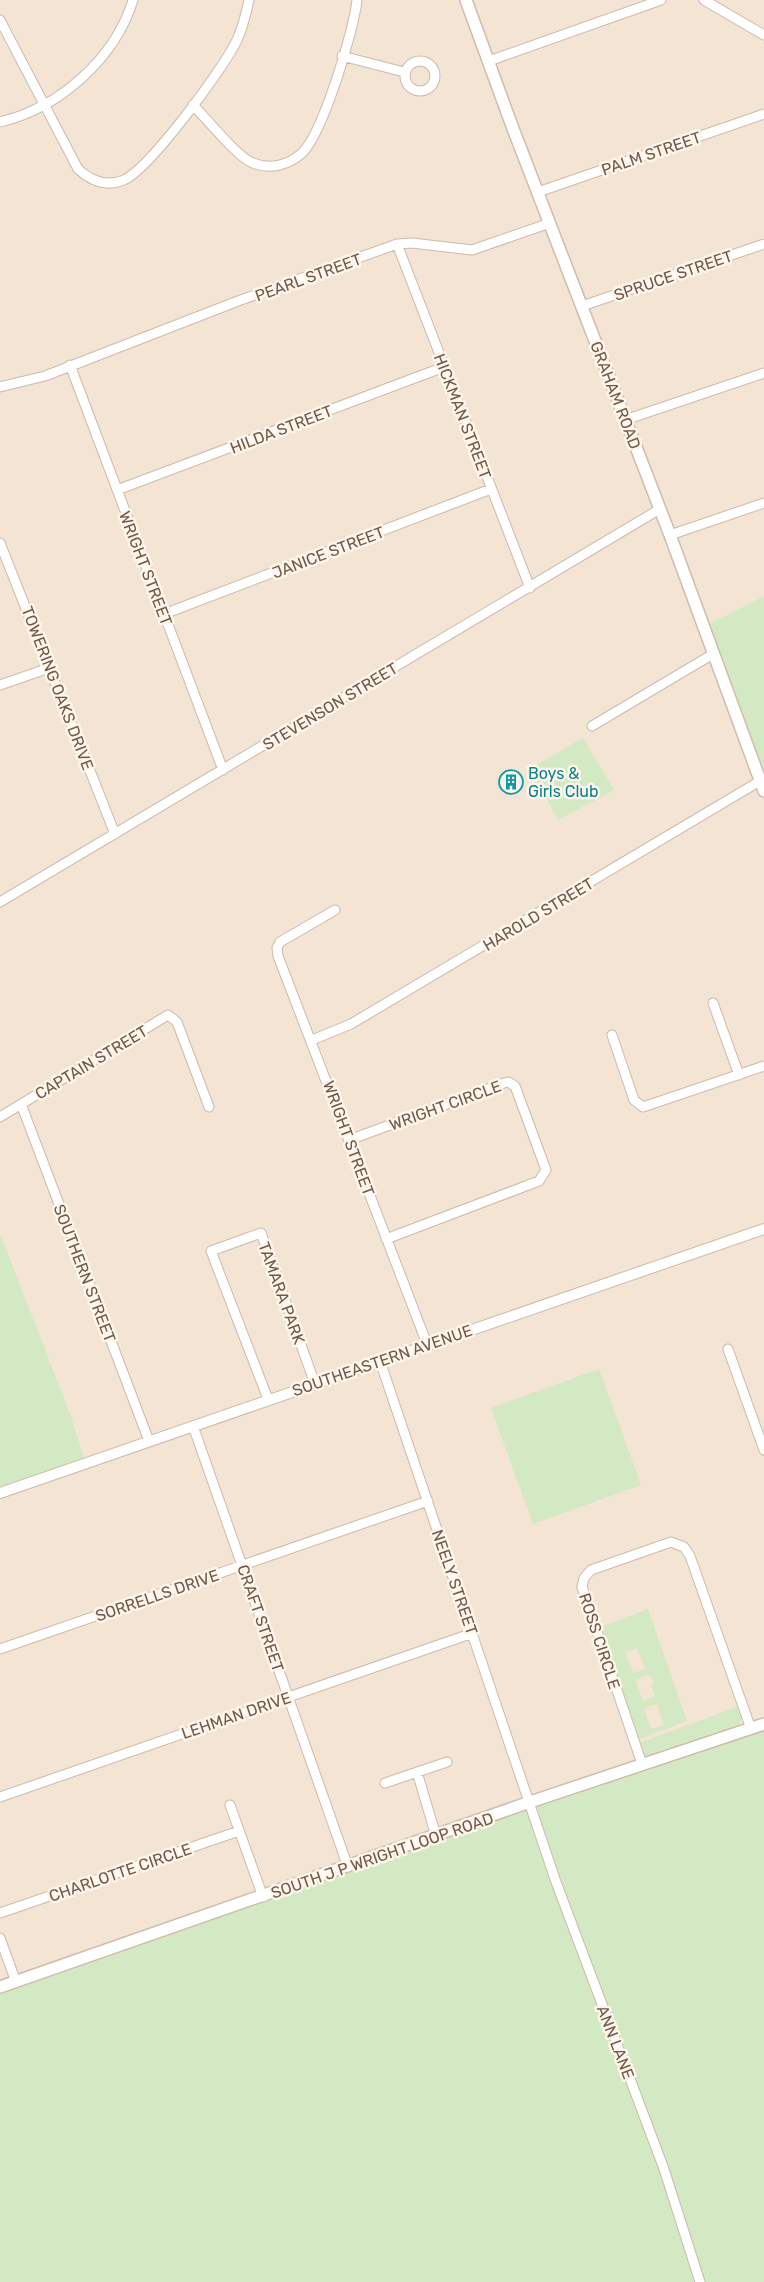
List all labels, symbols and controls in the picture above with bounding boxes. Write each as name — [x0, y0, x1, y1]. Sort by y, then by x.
street label: PALM STREET — [599, 128, 704, 179]
street label: SPRUCE STREET — [611, 246, 735, 305]
street label: PEARL STREET — [252, 249, 364, 306]
street label: GRAHAM ROAD — [586, 339, 645, 452]
street label: HICKMAN STREET — [430, 351, 495, 482]
street label: HILDA STREET — [227, 401, 335, 458]
street label: WRIGHT STREET — [115, 508, 176, 628]
street label: JANICE STREET — [269, 522, 387, 583]
street label: TOWERING OAKS DRIVE — [18, 604, 98, 773]
street label: STEVENSON STREET — [259, 659, 401, 754]
place label: Boys & Girls Club — [528, 764, 599, 801]
building icon: Boys & Girls Club — [498, 769, 524, 795]
street label: HAROLD STREET — [480, 874, 597, 955]
street label: CAPTAIN STREET — [32, 1021, 151, 1104]
street label: WRIGHT CIRCLE — [387, 1076, 504, 1135]
street label: WRIGHT STREET — [319, 1078, 378, 1198]
street label: SOUTHERN STREET — [49, 1202, 120, 1345]
street label: TAMARA PARK — [254, 1239, 309, 1347]
street label: SOUTHEASTERN AVENUE — [290, 1321, 475, 1400]
street label: NEELY STREET — [428, 1527, 481, 1637]
street label: CRAFT STREET — [233, 1562, 288, 1674]
street label: SORRELLS DRIVE — [93, 1565, 221, 1626]
street label: ROSS CIRCLE — [575, 1591, 624, 1692]
street label: LEHMAN DRIVE — [179, 1688, 293, 1743]
street label: SOUTH J P WRIGHT LOOP ROAD — [268, 1808, 496, 1903]
street label: CHARLOTTE CIRCLE — [46, 1839, 194, 1906]
street label: ANN LANE — [593, 2003, 638, 2082]

